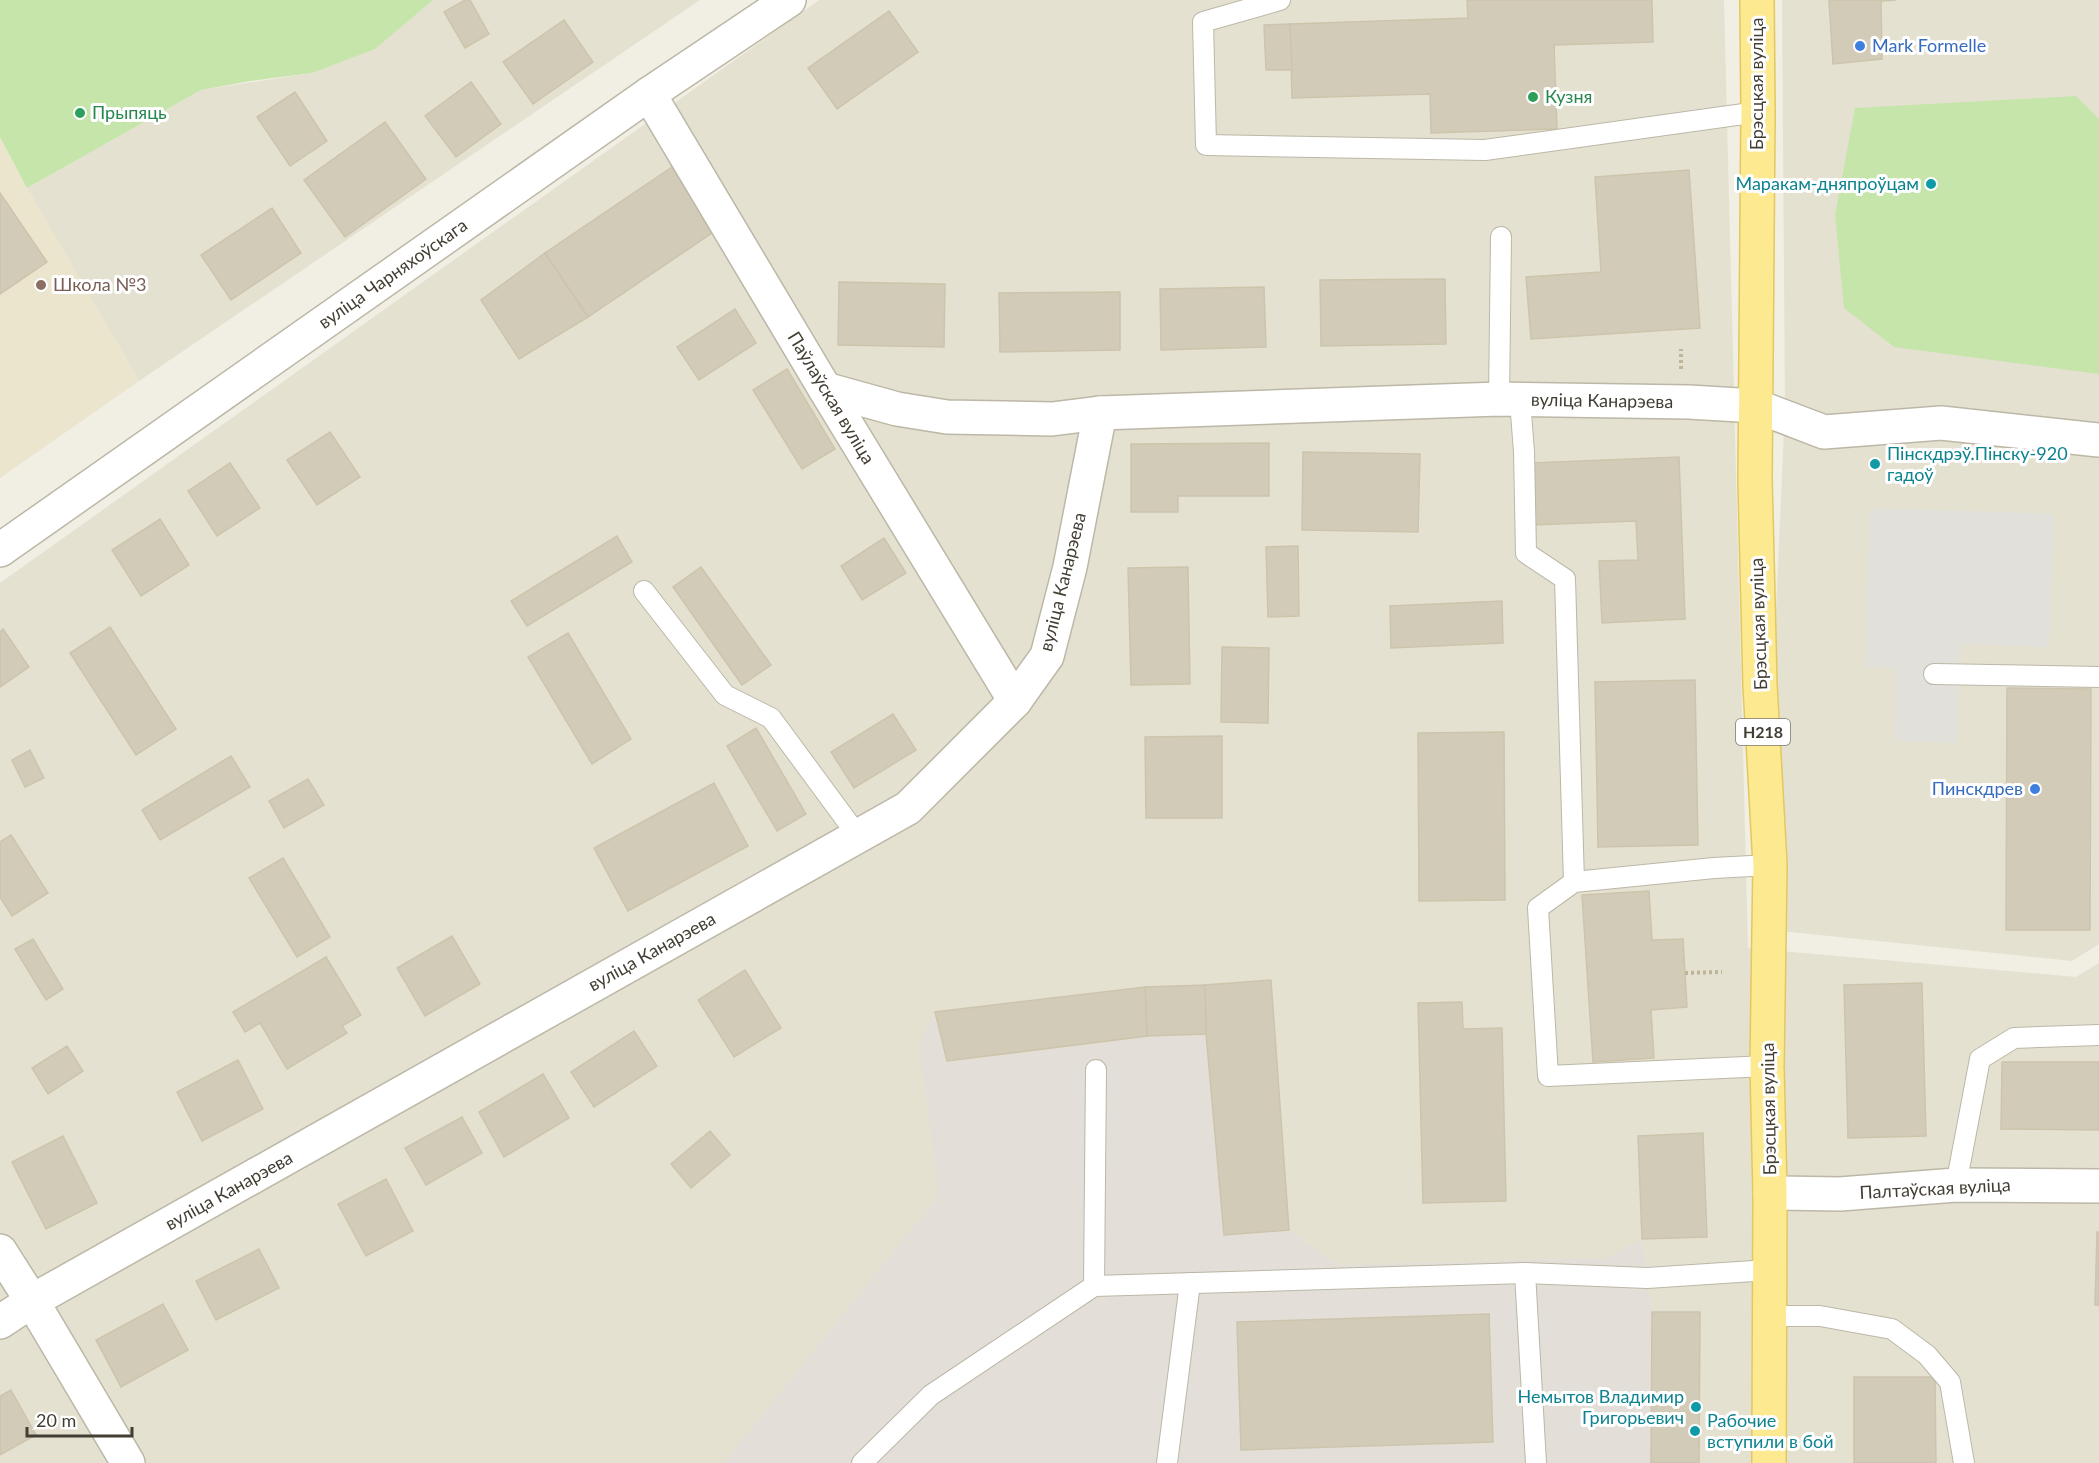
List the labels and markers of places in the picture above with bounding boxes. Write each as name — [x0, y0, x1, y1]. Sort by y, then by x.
place label: Mark Formelle — [1872, 34, 1986, 56]
marker: Mark Formelle — [1853, 39, 1867, 53]
place label: Кузня — [1545, 85, 1592, 107]
marker: Кузня — [1526, 90, 1540, 104]
place label: Прыпяць — [92, 101, 167, 123]
marker: Прыпяць — [73, 106, 87, 120]
place label: Маракам-дняпроўцам — [1735, 172, 1919, 194]
marker: Маракам-дняпроўцам — [1924, 177, 1938, 191]
place label: Школа №3 — [53, 273, 147, 295]
marker: Школа №3 — [34, 278, 48, 292]
place label: Пінскдрэў.Пінску-920 гадоў — [1887, 442, 2068, 485]
marker: Пінскдрэў.Пінску-920 гадоў — [1868, 457, 1882, 471]
place label: Пинскдрев — [1932, 777, 2023, 799]
marker: Пинскдрев — [2028, 782, 2042, 796]
place label: Немытов Владимир Григорьевич — [1518, 1385, 1684, 1428]
marker: Немытов Владимир Григорьевич — [1689, 1400, 1703, 1414]
place label: Рабочие вступили в бой — [1707, 1409, 1834, 1452]
marker: Рабочие вступили в бой — [1688, 1424, 1702, 1438]

